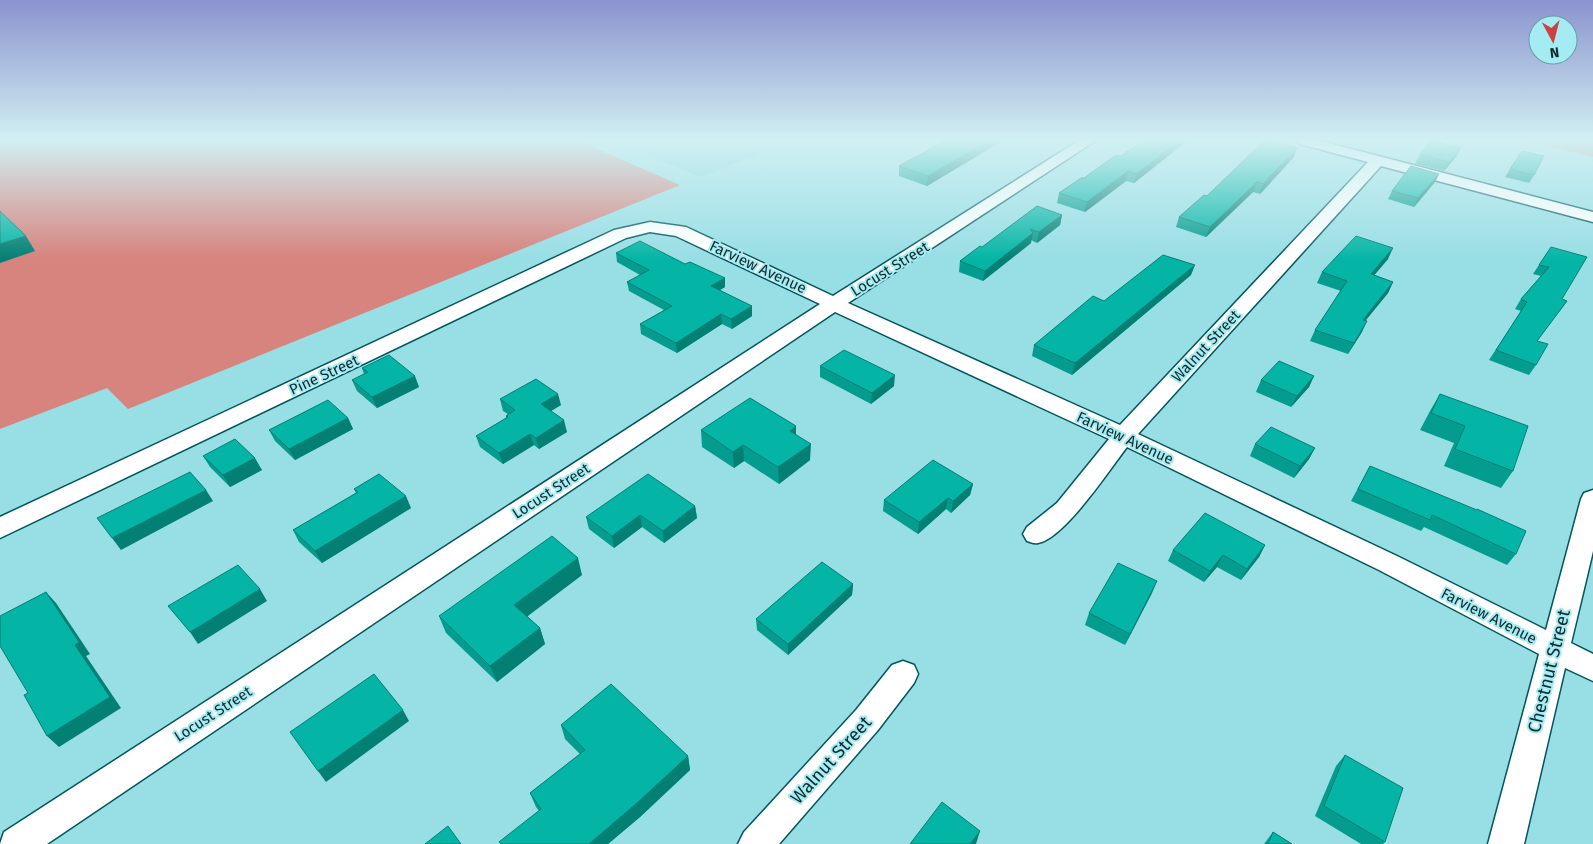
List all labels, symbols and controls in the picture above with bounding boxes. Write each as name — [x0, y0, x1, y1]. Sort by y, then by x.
north arrow — [1528, 15, 1578, 65]
text: N — [1549, 43, 1560, 61]
street label: Farview Avenue — [707, 237, 809, 297]
street label: Locust Street — [848, 238, 933, 300]
street label: Walnut Street — [1168, 306, 1244, 386]
street label: Pine Street — [286, 351, 362, 399]
street label: Farview Avenue — [1074, 408, 1176, 468]
street label: Locust Street — [509, 459, 594, 523]
street label: Farview Avenue — [1438, 584, 1540, 648]
street label: Chestnut Street — [1523, 607, 1575, 735]
street label: Locust Street — [171, 682, 256, 746]
street label: Walnut Street — [786, 711, 876, 808]

